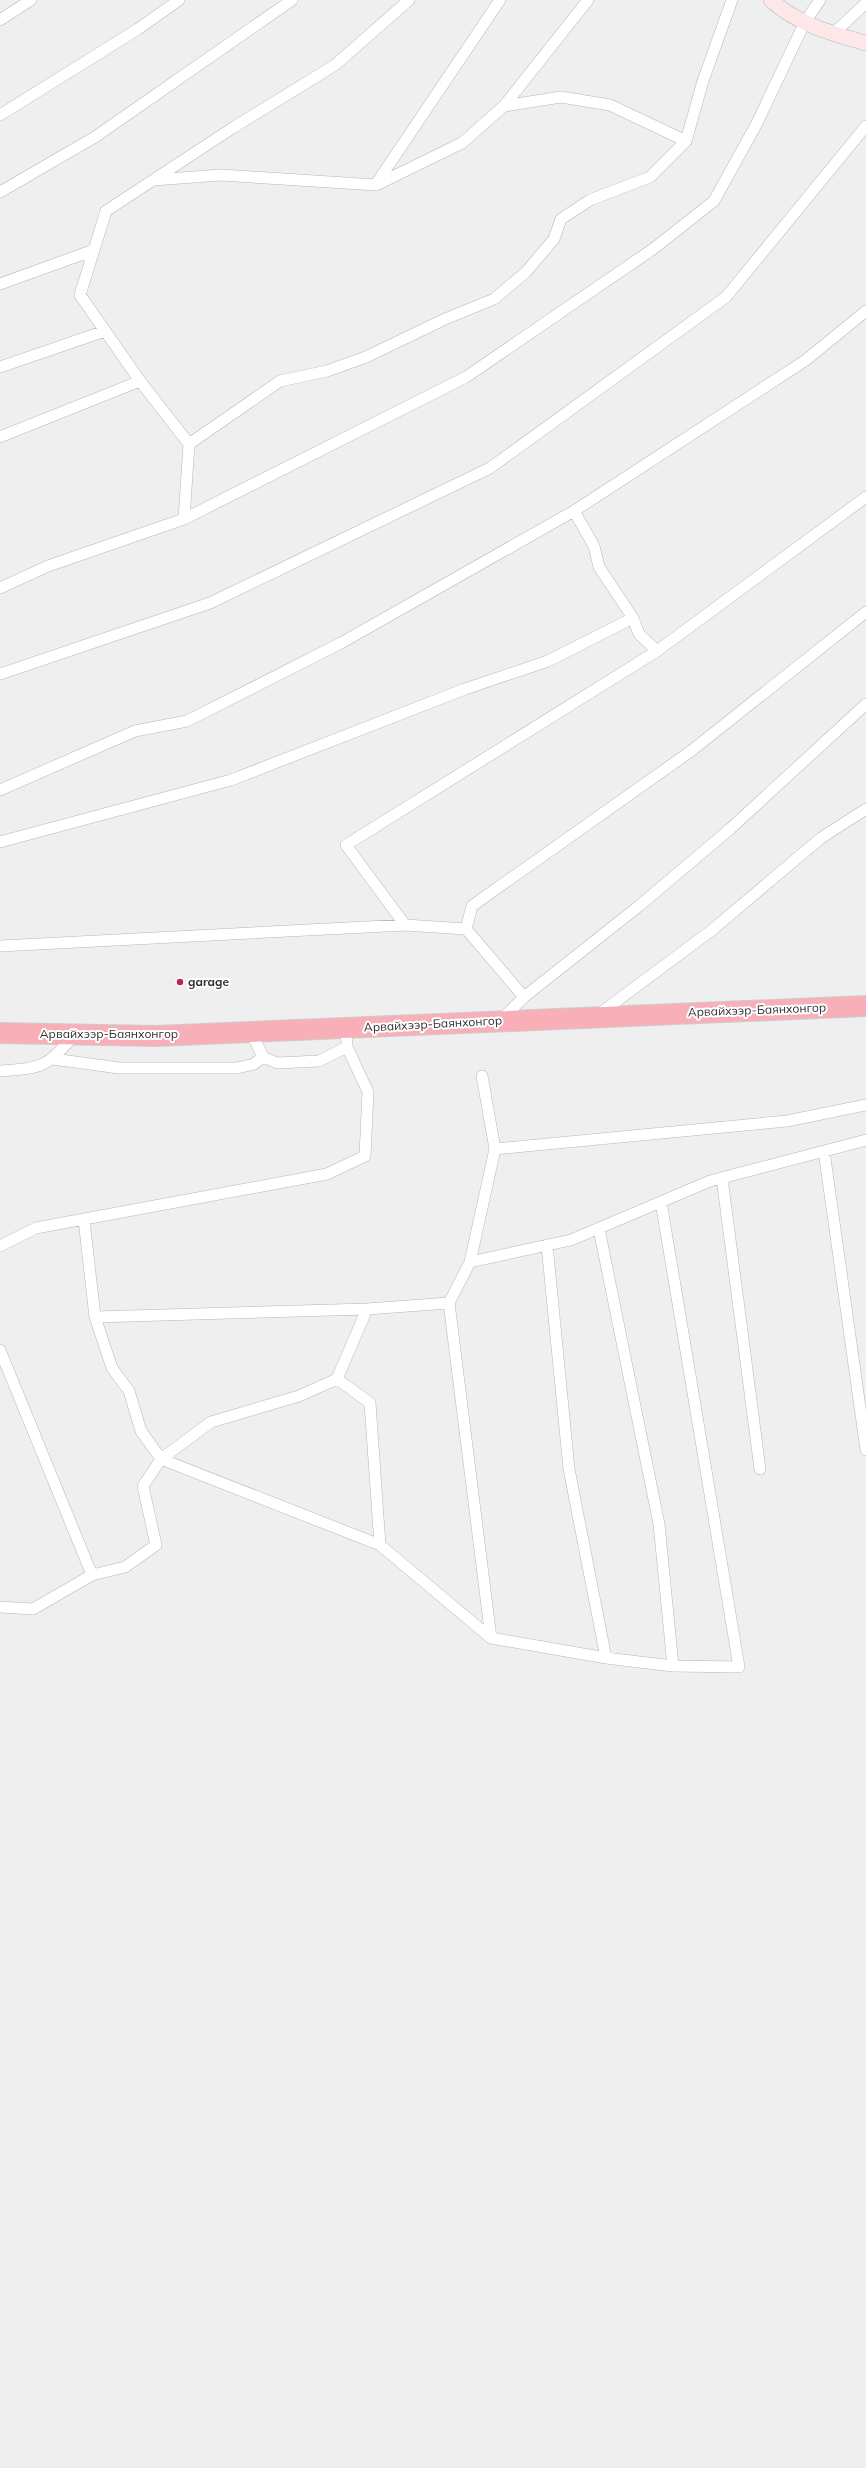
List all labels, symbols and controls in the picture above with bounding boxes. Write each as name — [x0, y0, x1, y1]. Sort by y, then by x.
place label: garage — [188, 974, 229, 989]
marker: garage — [175, 977, 185, 987]
street label: Арвайхээр-Баянхонгор — [688, 1000, 826, 1019]
street label: Арвайхээр-Баянхонгор — [363, 1012, 502, 1035]
street label: Арвайхээр-Баянхонгор — [40, 1026, 178, 1041]

